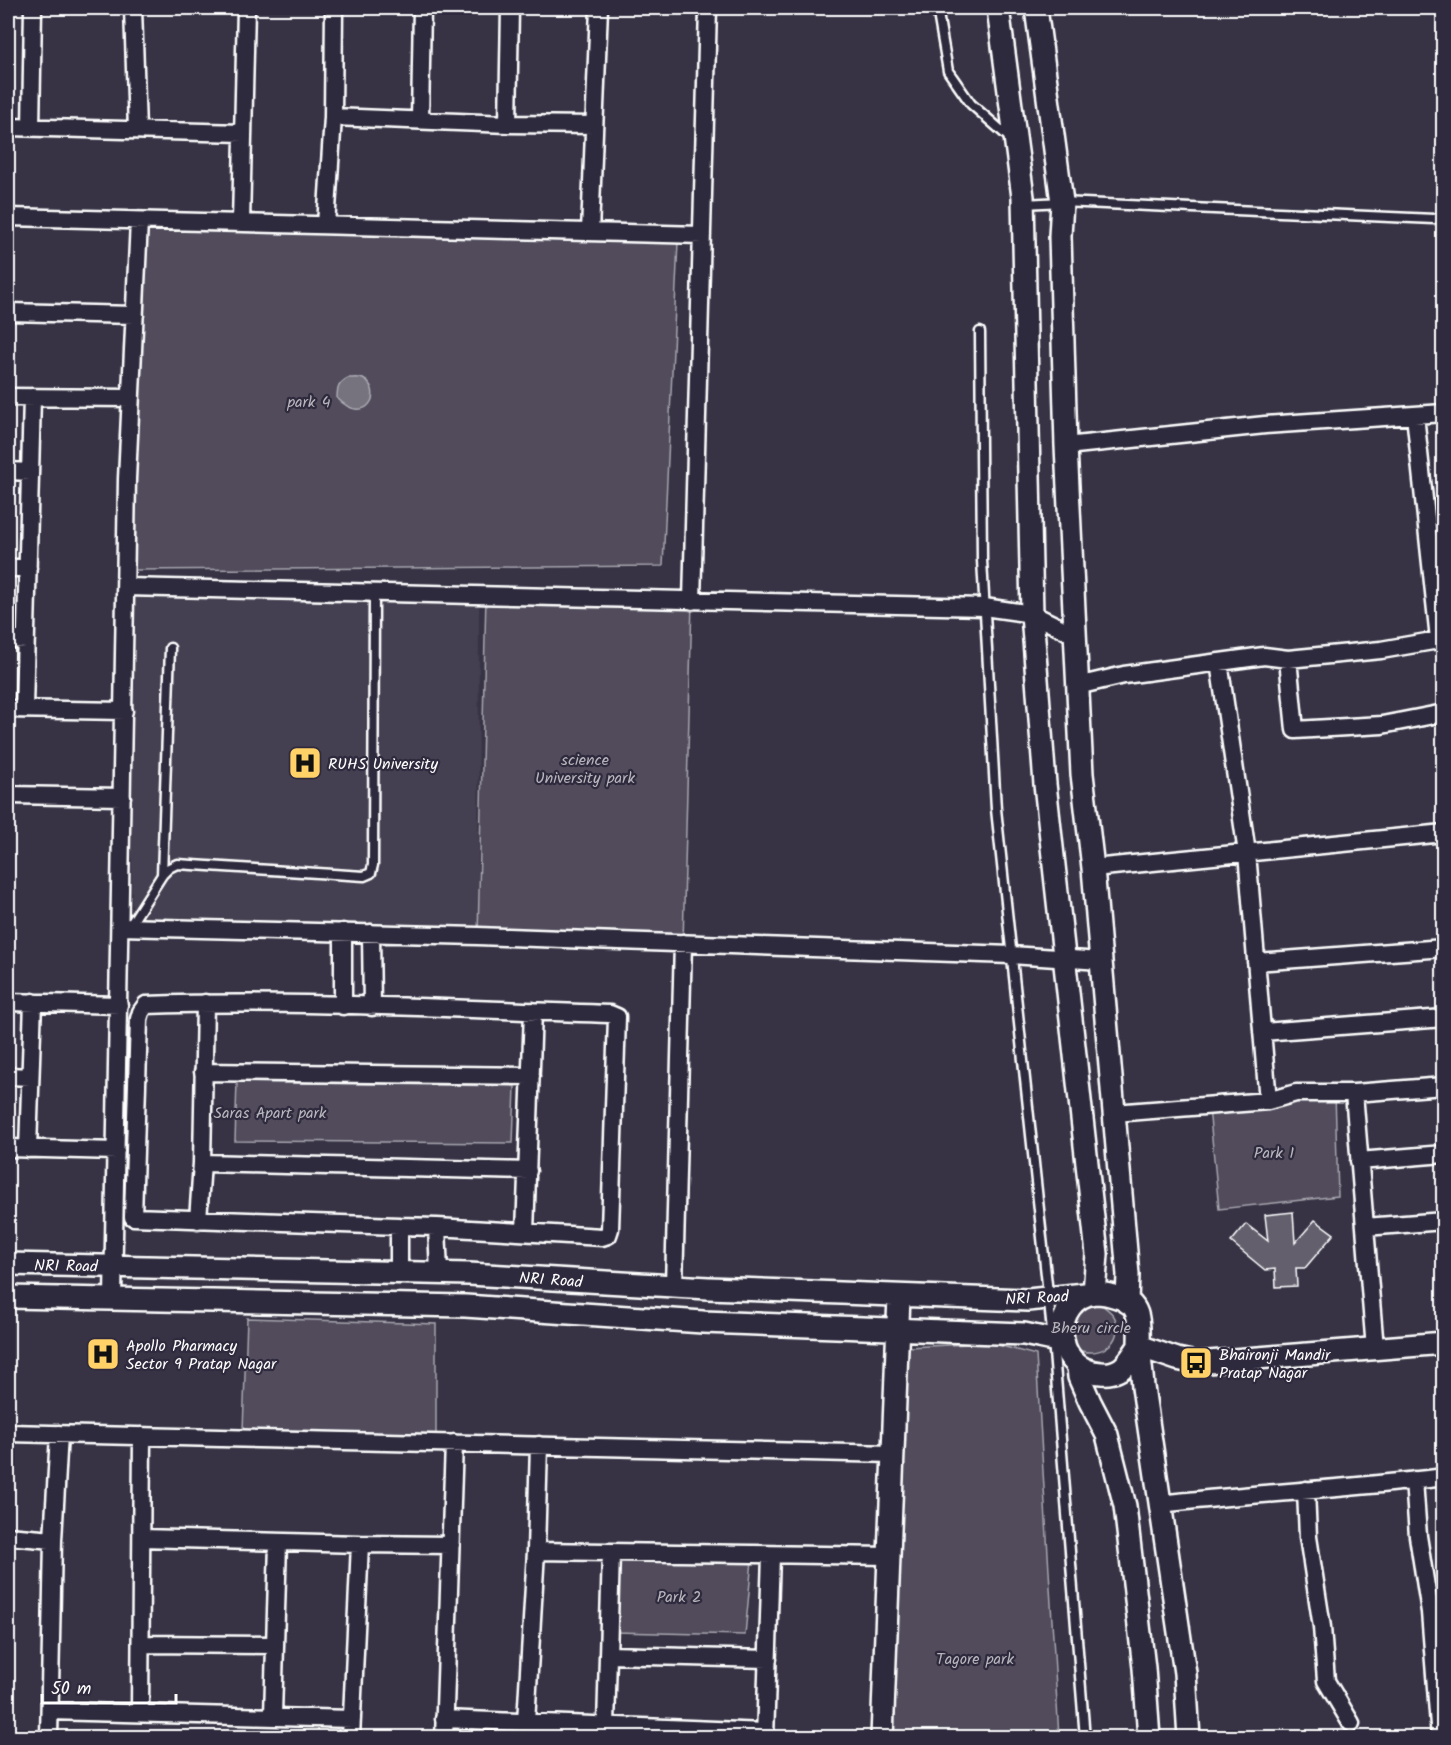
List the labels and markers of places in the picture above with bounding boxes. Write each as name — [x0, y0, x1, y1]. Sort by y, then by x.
hospital icon: RUHS University — [287, 745, 323, 781]
place label: RUHS University — [328, 752, 439, 777]
place label: Apollo Pharmacy Sector 9 Pratap Nagar — [126, 1334, 278, 1377]
hospital icon: Apollo Pharmacy Sector 9 Pratap Nagar — [85, 1336, 121, 1372]
place label: Bhaironji Mandir Pratap Nagar — [1219, 1343, 1332, 1386]
bus stop icon: Bhaironji Mandir Pratap Nagar — [1178, 1345, 1214, 1381]

